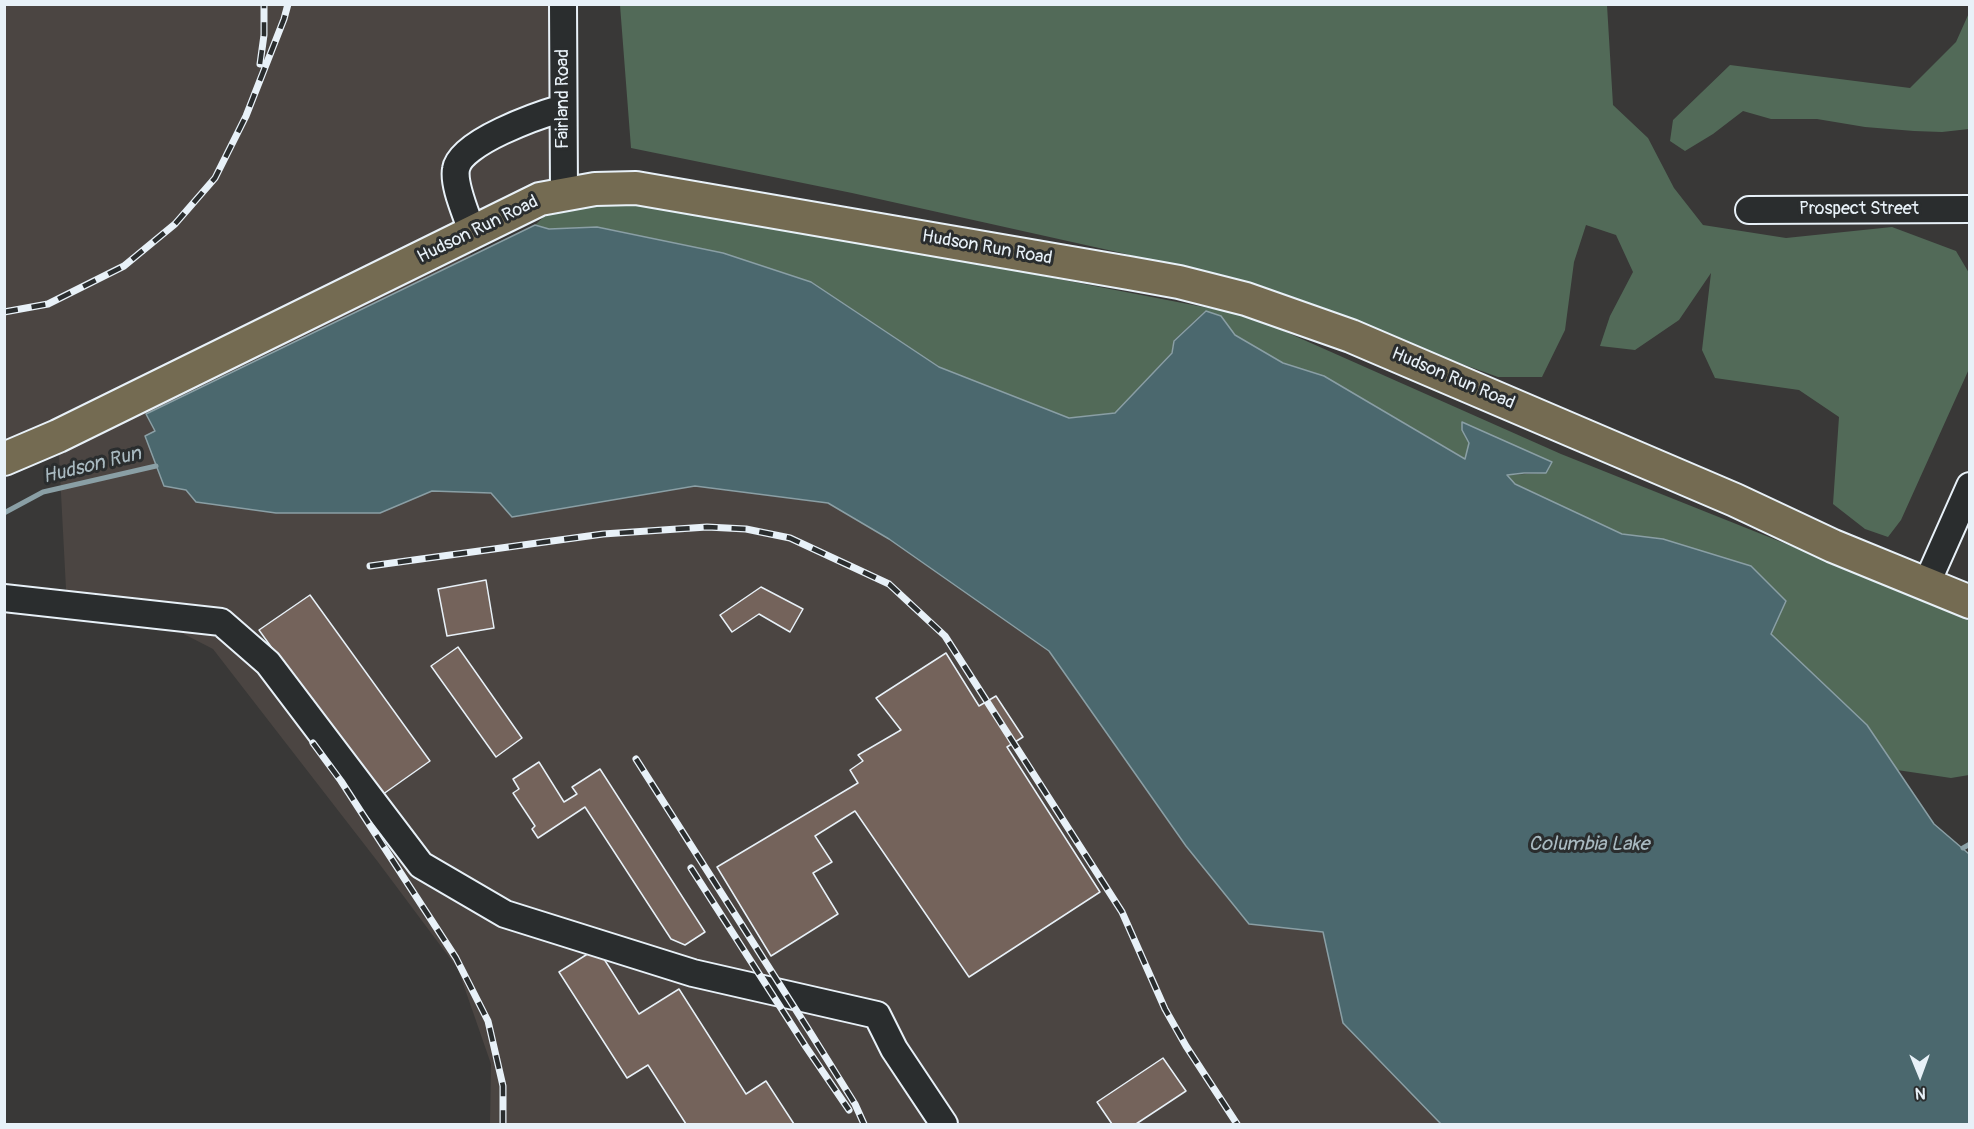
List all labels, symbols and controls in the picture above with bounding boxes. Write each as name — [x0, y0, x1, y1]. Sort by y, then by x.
street label: Fairland Road — [552, 49, 574, 149]
street label: Hudson Run Road — [414, 191, 542, 269]
street label: Prospect Street — [1799, 198, 1919, 220]
street label: Hudson Run Road — [920, 226, 1054, 270]
street label: Hudson Run Road — [1388, 343, 1518, 415]
water label: Hudson Run — [40, 442, 144, 490]
water label: Columbia Lake — [1529, 833, 1649, 857]
north arrow — [1890, 1045, 1950, 1105]
text: N — [1915, 1083, 1926, 1103]

